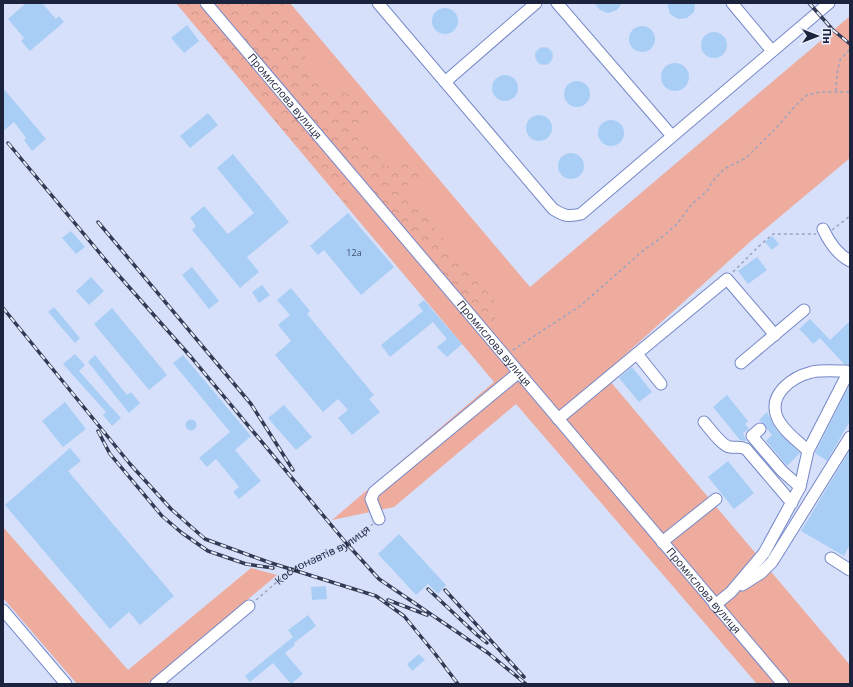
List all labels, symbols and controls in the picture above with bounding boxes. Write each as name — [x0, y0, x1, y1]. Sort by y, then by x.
north arrow — [797, 16, 837, 56]
text: Пн — [820, 28, 835, 44]
street label: Промислова вулиця — [245, 50, 326, 142]
house number: 12а — [346, 246, 362, 259]
street label: Промислова вулиця — [454, 297, 535, 389]
street label: Космонавтів вулиця — [271, 521, 373, 588]
street label: Промислова вулиця — [663, 544, 745, 636]

